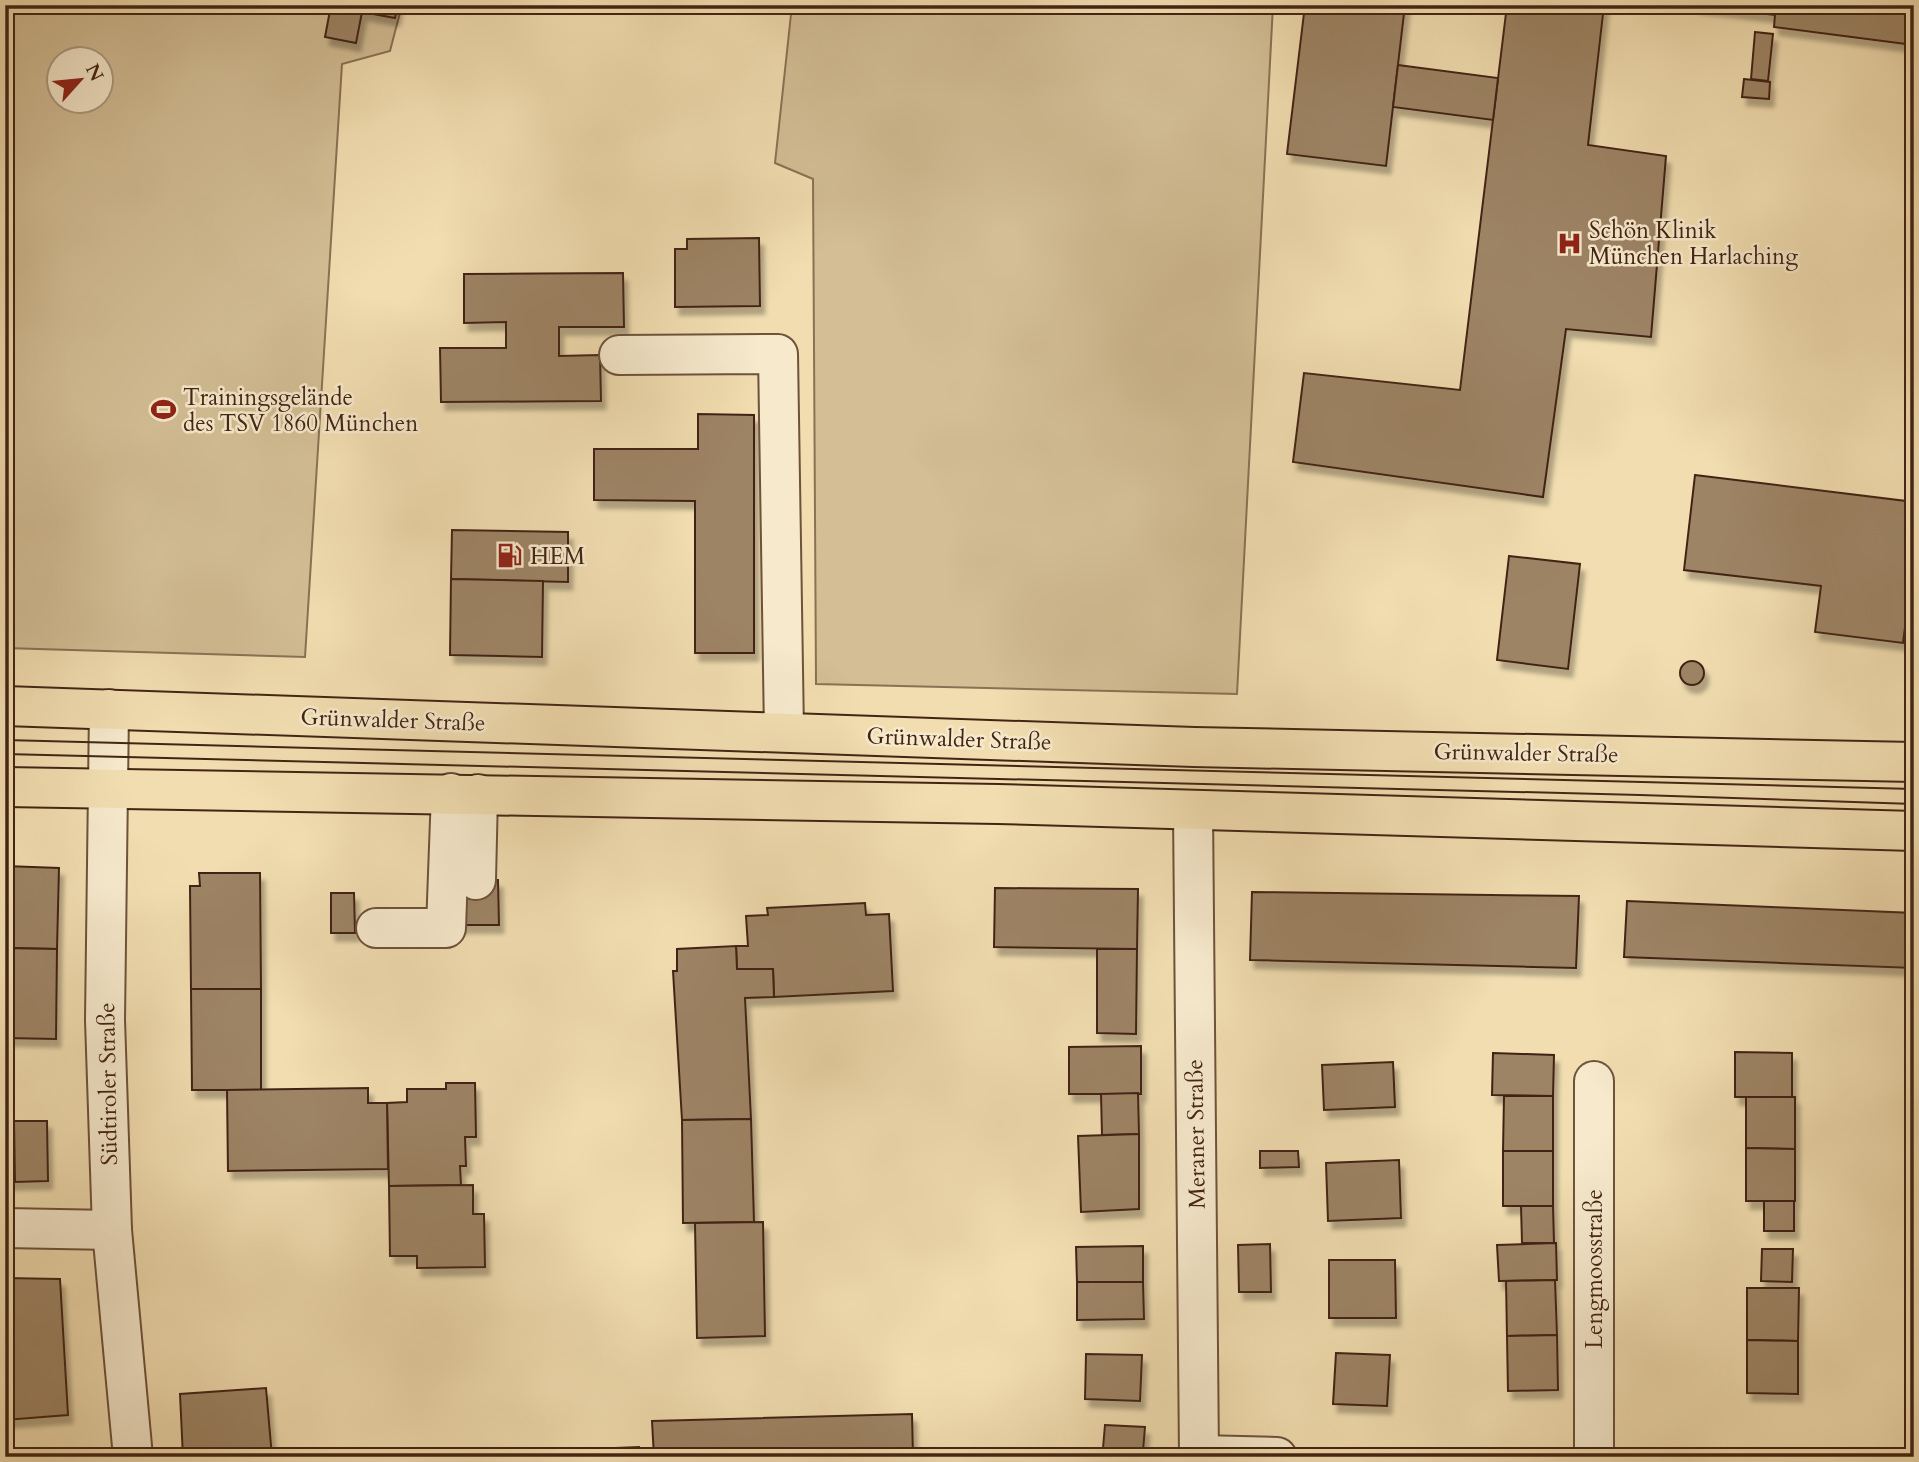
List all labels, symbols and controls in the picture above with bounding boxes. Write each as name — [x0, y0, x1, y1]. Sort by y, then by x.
north arrow — [46, 46, 116, 116]
text: N — [79, 59, 110, 86]
place label: Schön Klinik München Harlaching — [1589, 215, 1798, 272]
hospital icon: Schön Klinik München Harlaching — [1555, 229, 1583, 257]
place label: Trainingsgelände des TSV 1860 München — [183, 382, 418, 439]
sports icon: Trainingsgelände des TSV 1860 München — [149, 396, 177, 424]
place label: HEM — [530, 541, 585, 572]
fuel station icon: HEM — [496, 542, 524, 570]
street label: Grünwalder Straße — [300, 701, 486, 739]
street label: Grünwalder Straße — [866, 720, 1052, 758]
street label: Grünwalder Straße — [1433, 736, 1619, 770]
street label: Südtiroler Straße — [91, 1002, 125, 1166]
street label: Meraner Straße — [1179, 1059, 1213, 1209]
street label: Lengmoosstraße — [1579, 1189, 1610, 1349]

